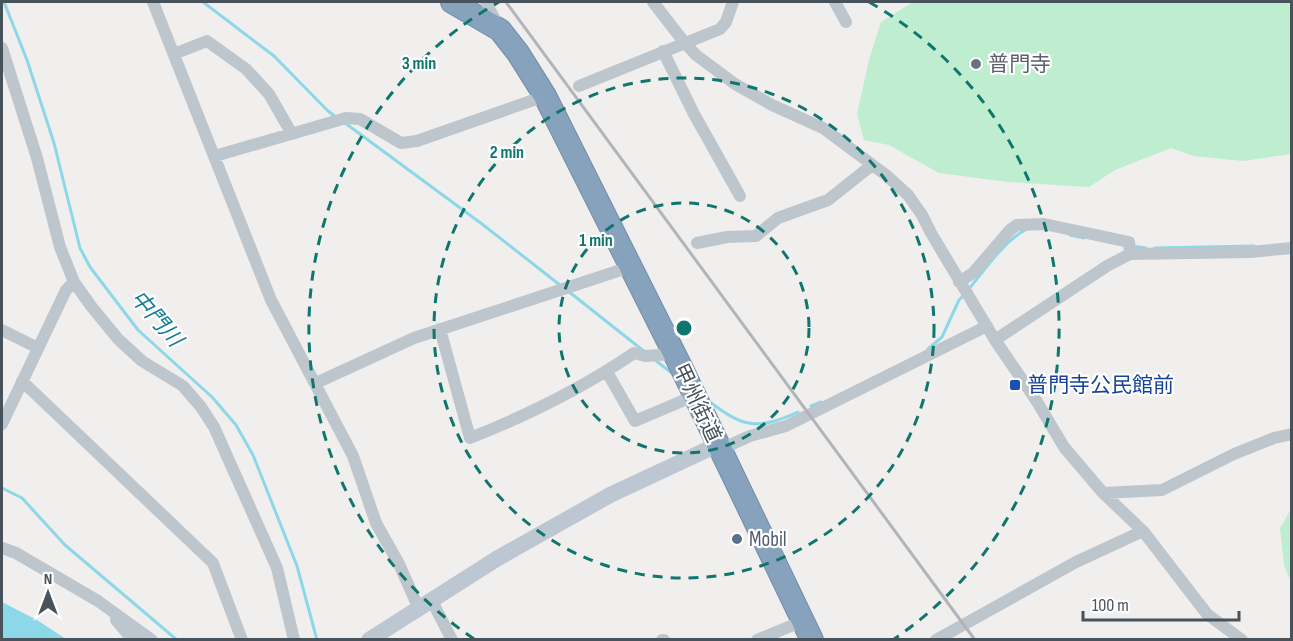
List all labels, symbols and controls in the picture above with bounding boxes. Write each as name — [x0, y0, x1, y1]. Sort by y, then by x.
place label: 普門寺 — [988, 52, 1051, 77]
text: 3 min — [402, 53, 436, 74]
marker: 普門寺 — [969, 57, 983, 71]
text: 2 min — [490, 142, 524, 163]
text: 1 min — [579, 230, 613, 251]
water label: 中門川 — [124, 285, 189, 354]
centre of rings — [674, 318, 694, 338]
street label: 甲州街道 — [668, 360, 726, 446]
place label: 普門寺公民館前 — [1027, 373, 1174, 398]
marker: 普門寺公民館前 — [1008, 378, 1022, 392]
place label: Mobil — [749, 527, 787, 552]
marker: Mobil — [730, 532, 744, 546]
north arrow — [18, 563, 78, 623]
text: N — [44, 570, 52, 589]
scale bar — [1083, 584, 1239, 622]
text: 100 m — [1092, 595, 1129, 616]

